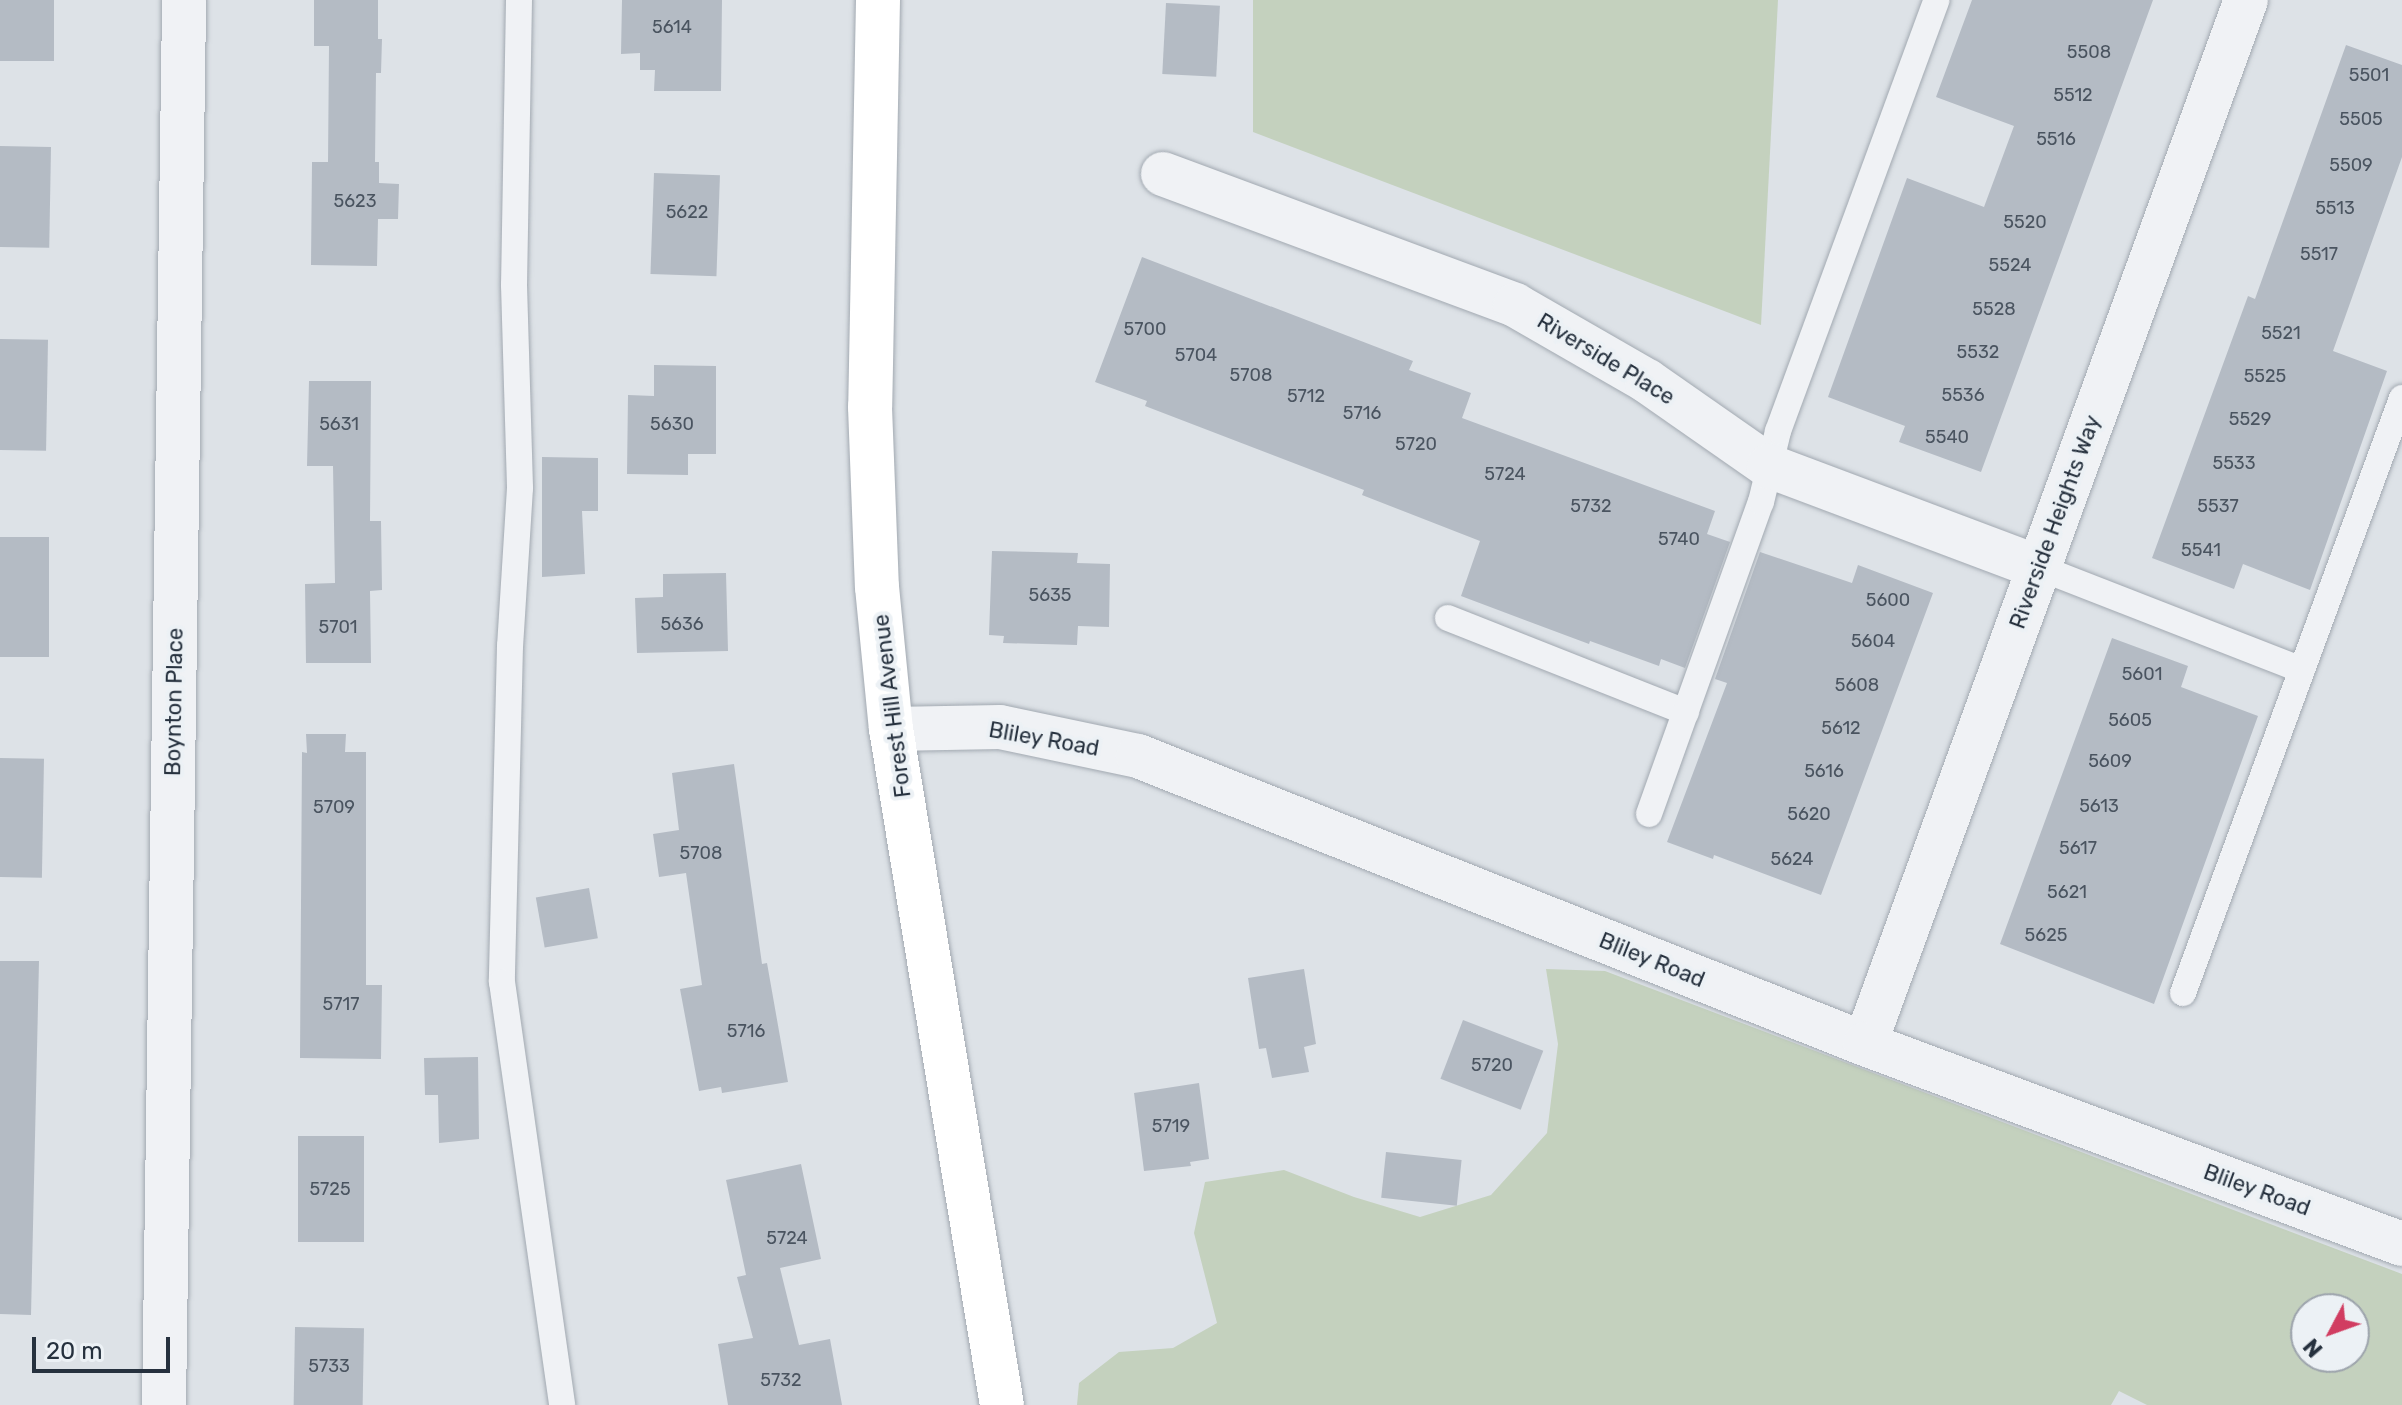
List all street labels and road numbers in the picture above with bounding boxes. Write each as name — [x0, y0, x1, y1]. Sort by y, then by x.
street label: Riverside Place — [1533, 308, 1679, 410]
street label: Riverside Heights Way — [2004, 411, 2106, 633]
street label: Forest Hill Avenue — [868, 613, 916, 799]
street label: Boynton Place — [160, 628, 188, 776]
street label: Bliley Road — [986, 716, 1102, 762]
street label: Bliley Road — [1595, 927, 1709, 993]
street label: Bliley Road — [2200, 1158, 2314, 1222]

